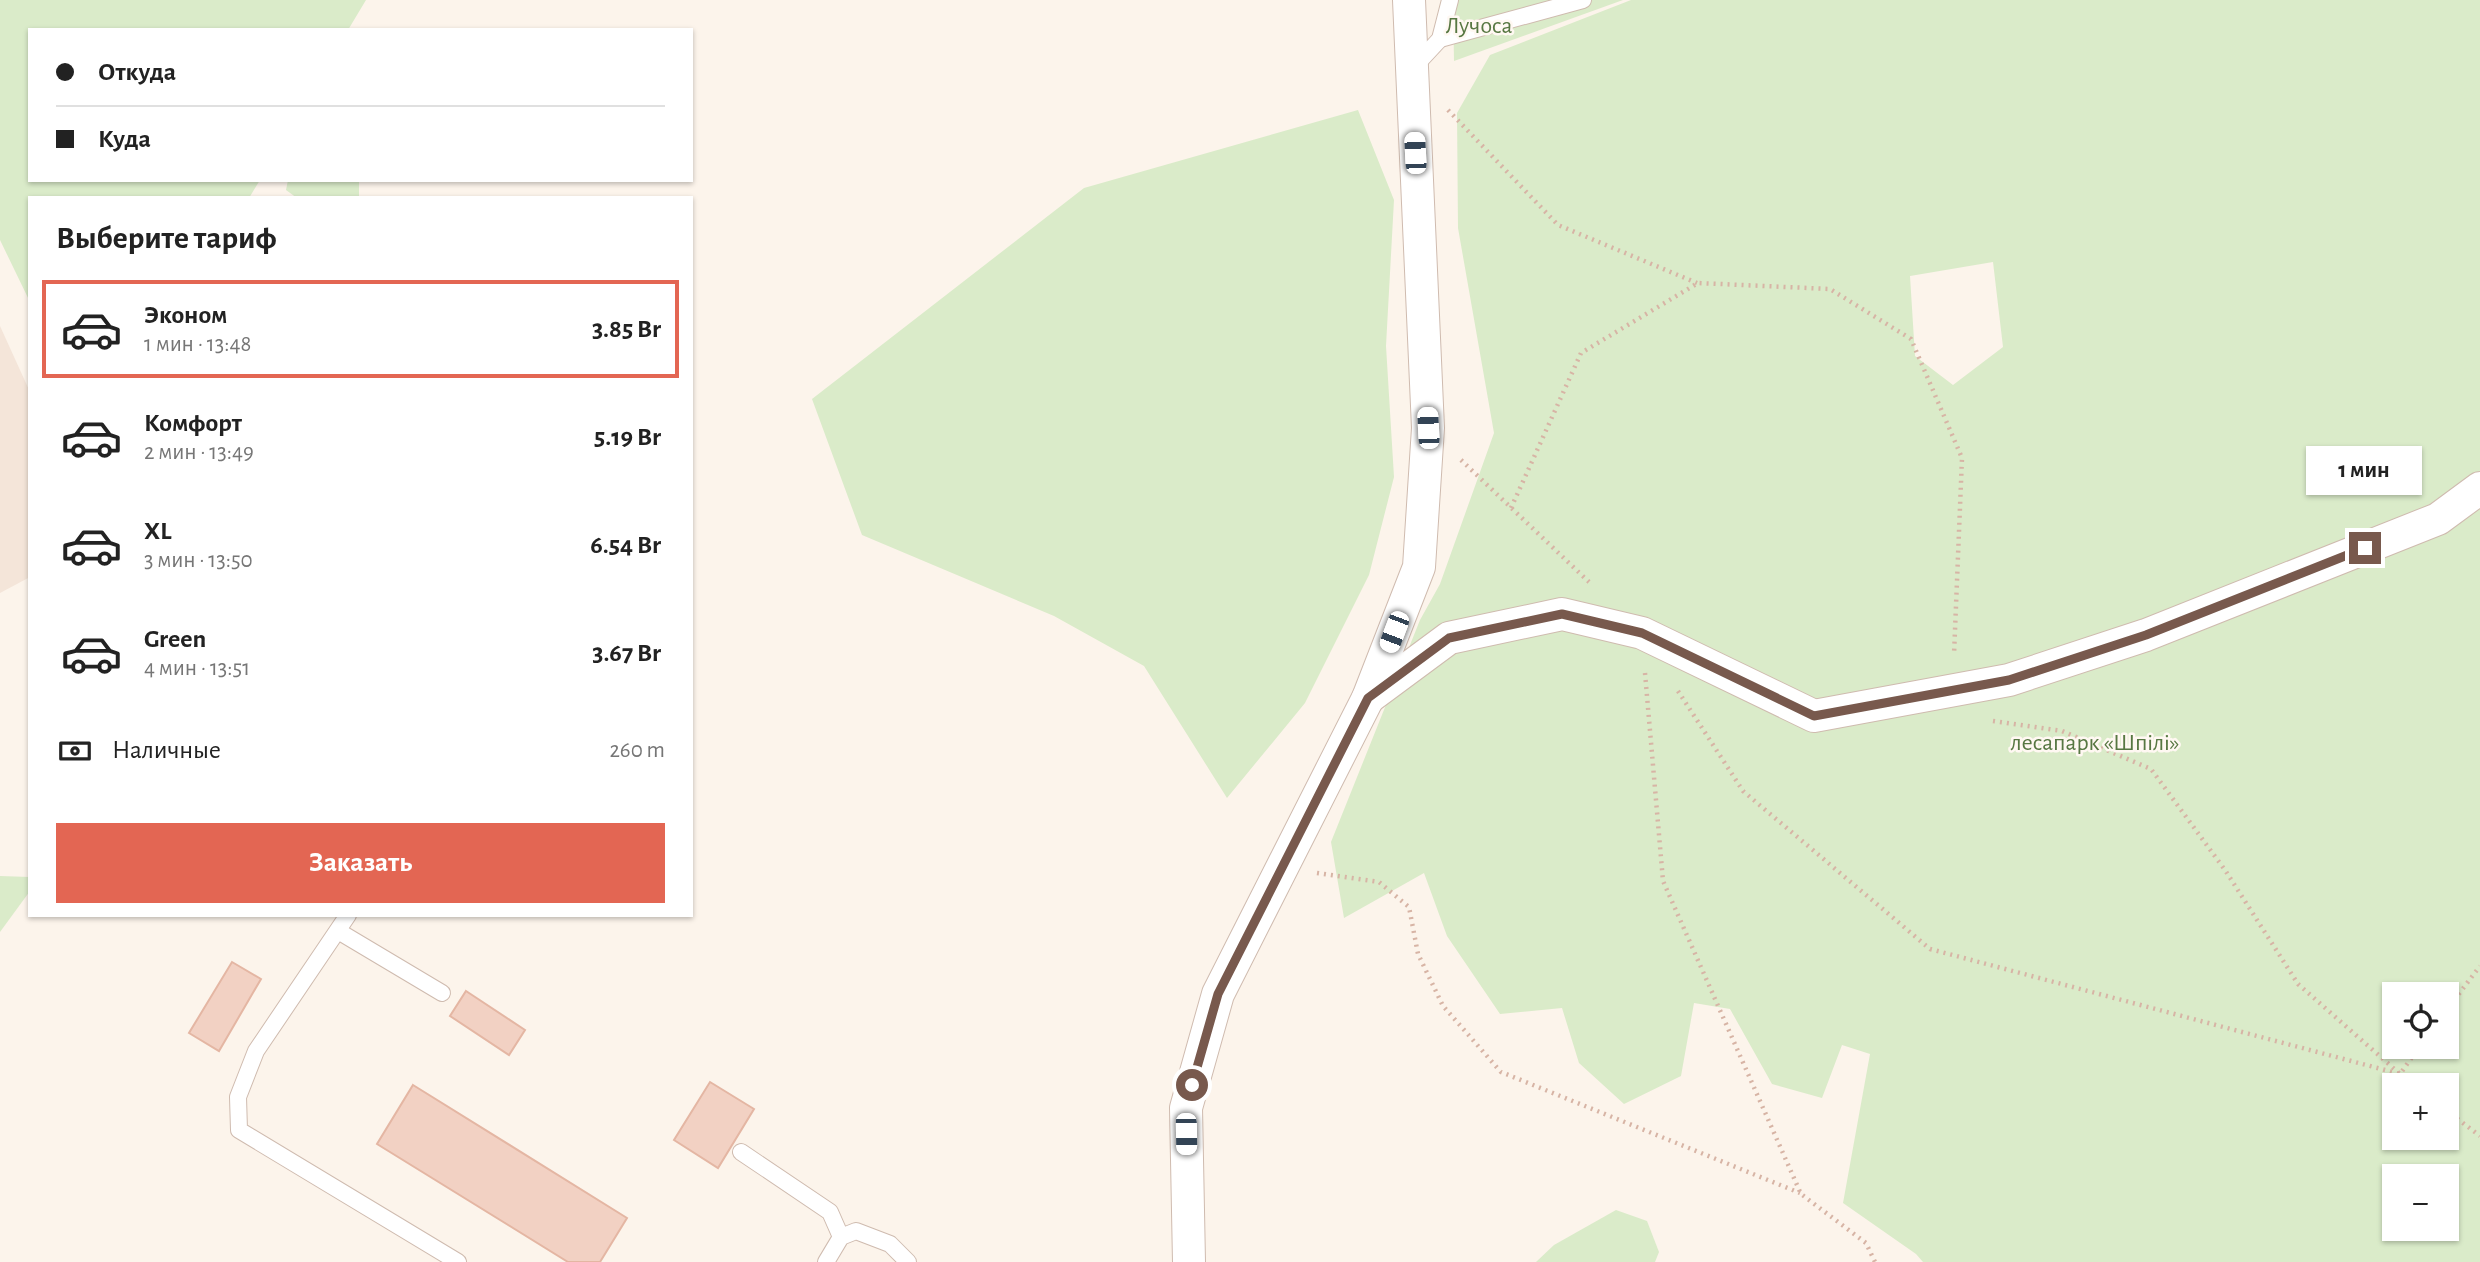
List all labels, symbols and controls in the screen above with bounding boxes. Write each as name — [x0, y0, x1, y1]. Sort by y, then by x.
park label: Лучоса — [1446, 14, 1512, 38]
text: Откуда — [98, 59, 176, 85]
text: Куда — [98, 126, 151, 152]
car — [1404, 131, 1427, 175]
text: Выберите тариф — [56, 222, 277, 254]
icon: car — [60, 298, 123, 361]
text: Эконом — [144, 302, 227, 328]
text: 3.85 Br — [592, 316, 661, 342]
text: 1 мин · 13:48 — [144, 333, 251, 356]
icon: car — [60, 406, 123, 469]
car — [1417, 406, 1440, 450]
text: Комфорт — [144, 410, 242, 436]
text: 5.19 Br — [594, 424, 661, 450]
text: 2 мин · 13:49 — [144, 441, 254, 464]
callout: 1 мин — [2307, 447, 2423, 496]
text: 1 мин — [2338, 459, 2390, 482]
icon: car — [60, 514, 123, 577]
text: XL — [144, 518, 171, 544]
text: 6.54 Br — [590, 532, 661, 558]
route end — [2349, 532, 2381, 564]
text: 3 мин · 13:50 — [144, 549, 253, 572]
car — [1377, 609, 1412, 655]
icon: car — [60, 622, 123, 685]
text: Green — [144, 626, 206, 652]
text: 3.67 Br — [592, 640, 661, 666]
text: 4 мин · 13:51 — [144, 657, 250, 680]
park label: лесапарк «Шпілі» — [2011, 731, 2179, 755]
icon: cash — [56, 732, 94, 770]
text: Наличные — [112, 737, 221, 763]
text: 260 m — [609, 739, 665, 762]
button: Заказать — [56, 823, 665, 903]
map controls — [2382, 982, 2459, 1241]
button: locate — [2382, 982, 2459, 1059]
route start — [1176, 1069, 1208, 1101]
button: + — [2382, 1073, 2459, 1150]
car — [1176, 1113, 1197, 1155]
button: − — [2382, 1164, 2459, 1241]

